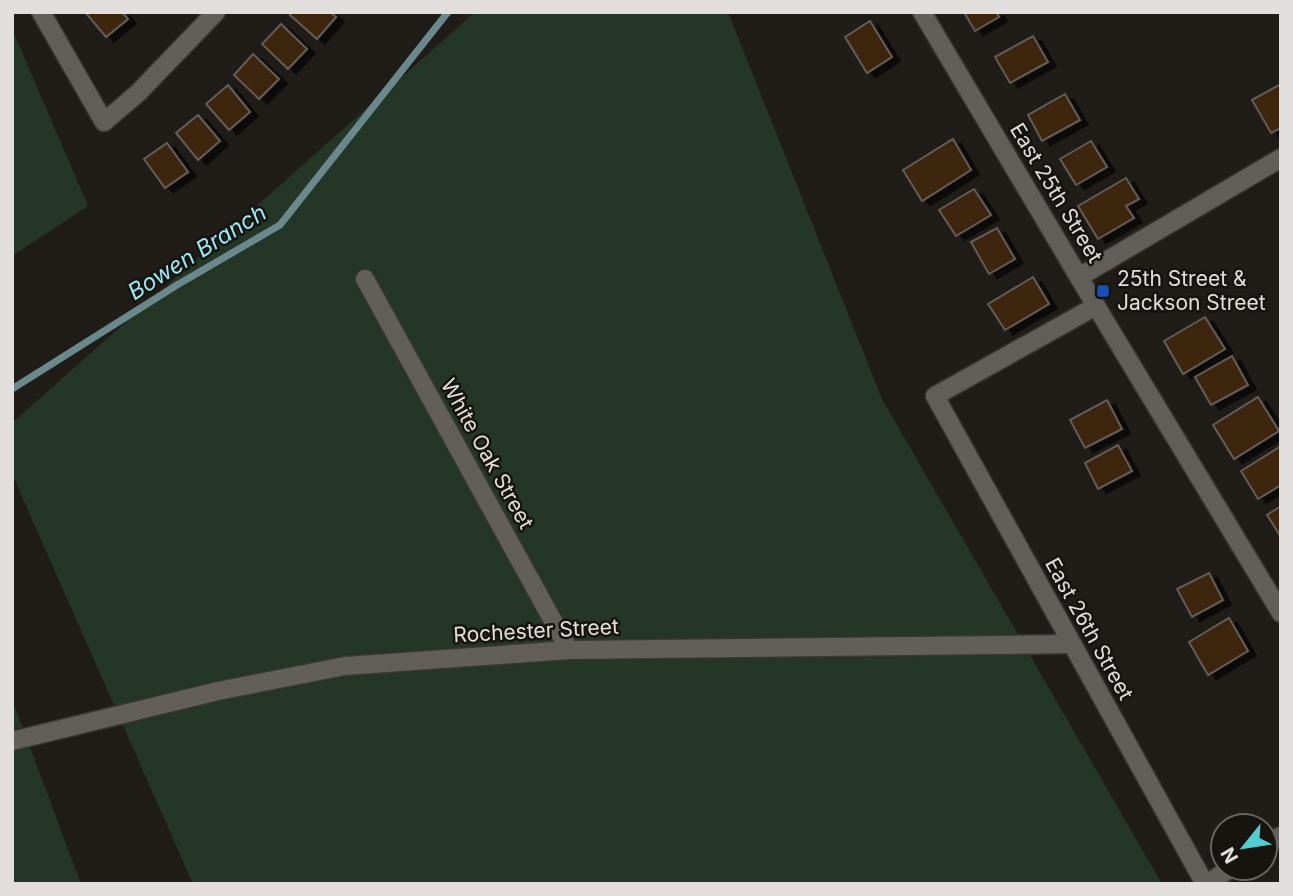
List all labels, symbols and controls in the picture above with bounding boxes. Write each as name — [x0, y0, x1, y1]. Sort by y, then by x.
street label: East 25th Street — [1005, 118, 1108, 267]
water label: Bowen Branch — [123, 198, 271, 306]
place label: 25th Street & Jackson Street — [1117, 266, 1266, 315]
marker: 25th Street & Jackson Street — [1095, 283, 1111, 299]
street label: White Oak Street — [436, 374, 539, 533]
street label: East 26th Street — [1040, 553, 1139, 704]
street label: Rochester Street — [453, 614, 619, 647]
north arrow — [1209, 812, 1279, 882]
text: N — [1216, 843, 1243, 867]

